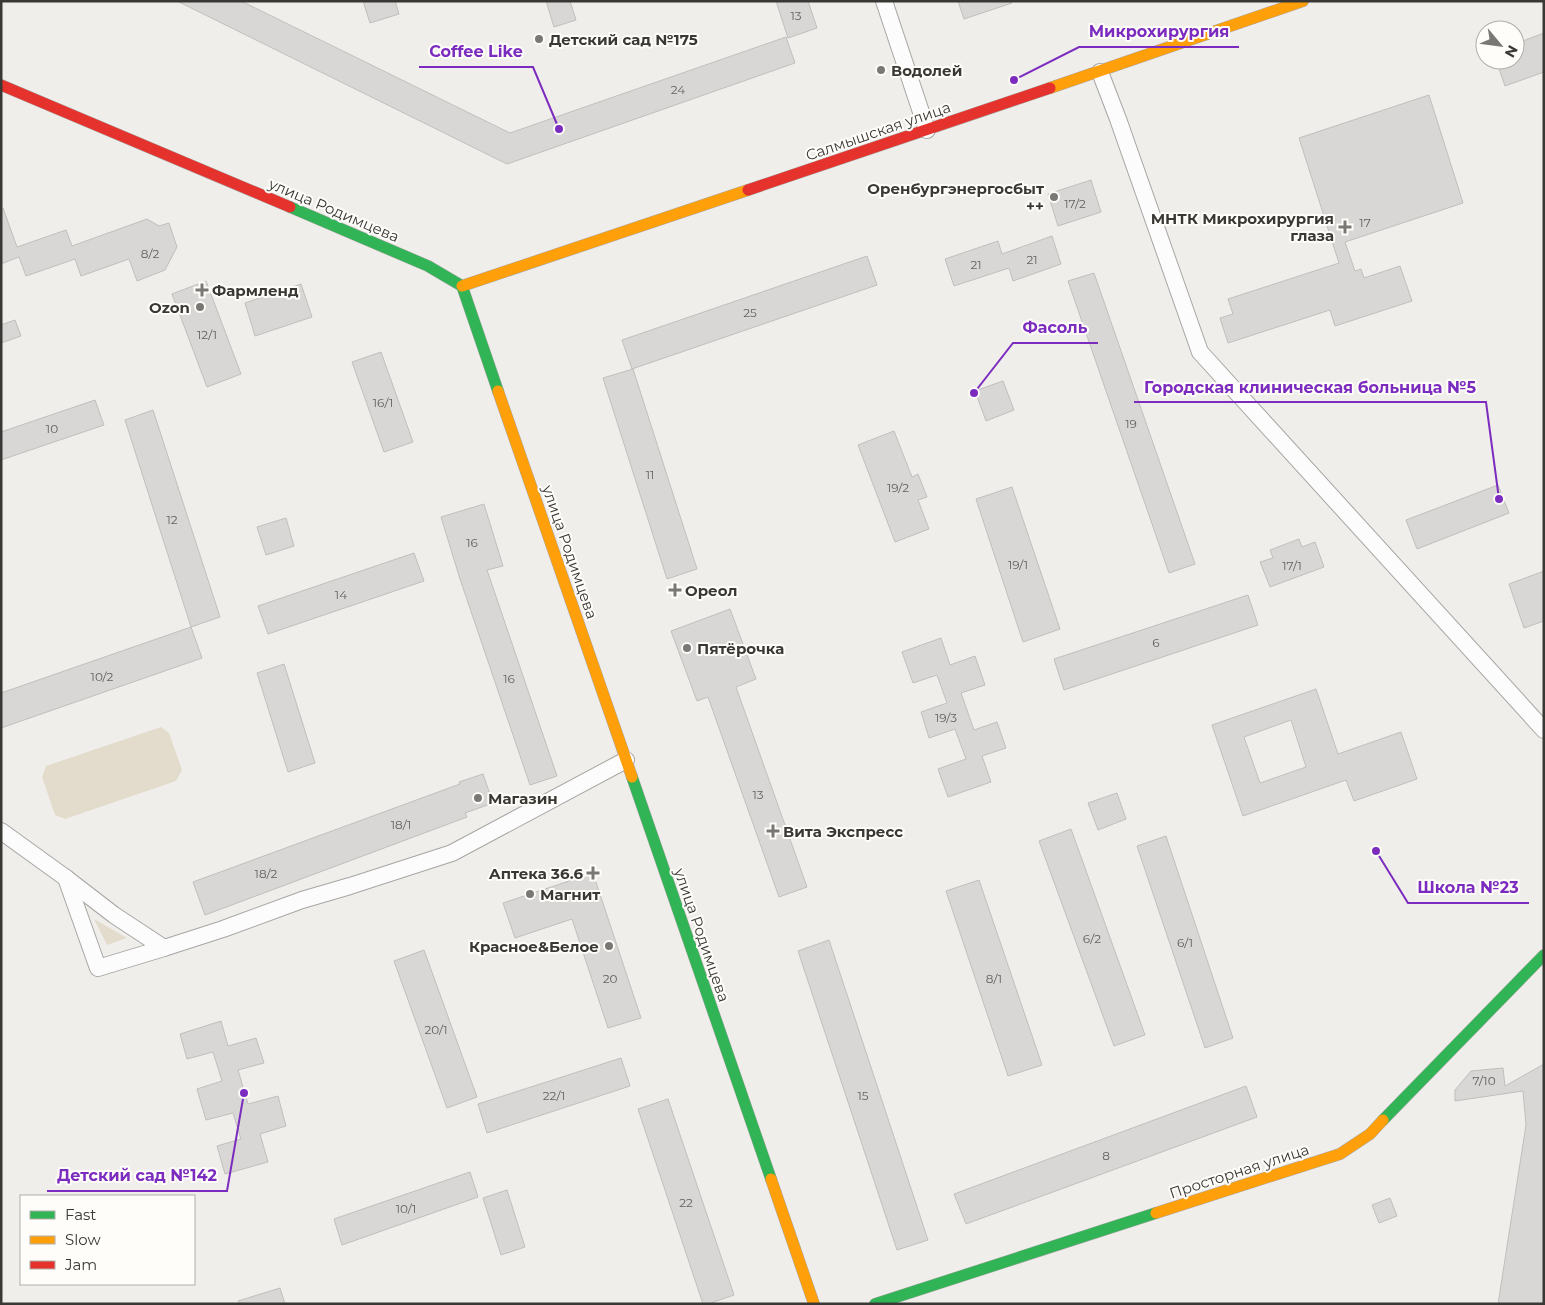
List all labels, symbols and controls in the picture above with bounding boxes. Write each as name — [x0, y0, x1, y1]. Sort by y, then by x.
house number: 13 — [790, 8, 802, 23]
callout: Микрохирургия — [1079, 16, 1239, 47]
north arrow — [1475, 20, 1525, 70]
text: Микрохирургия — [1089, 22, 1229, 41]
place label: Детский сад №175 — [549, 30, 698, 49]
marker: Детский сад №175 — [533, 33, 545, 45]
callout: Coffee Like — [419, 36, 533, 67]
text: Coffee Like — [429, 42, 523, 61]
text: N — [1501, 42, 1522, 61]
place label: Водолей — [891, 61, 962, 80]
marker: Водолей — [875, 64, 887, 76]
house number: 24 — [671, 82, 685, 97]
street label: Салмышская улица — [803, 97, 953, 165]
street label: улица Родимцева — [265, 174, 402, 246]
place label: Оренбургэнергосбыт ++ — [867, 179, 1044, 215]
marker: Оренбургэнергосбыт ++ — [1048, 191, 1060, 203]
house number: 17/2 — [1064, 196, 1086, 211]
place label: МНТК Микрохирургия глаза — [1151, 209, 1334, 245]
house number: 17 — [1359, 215, 1371, 230]
marker: МНТК Микрохирургия глаза — [1338, 220, 1352, 234]
house number: 8/2 — [141, 246, 159, 261]
house number: 21 — [1026, 252, 1038, 267]
house number: 21 — [970, 257, 982, 272]
place label: Фармленд — [212, 281, 299, 300]
marker: Фармленд — [196, 284, 208, 296]
place label: Ozon — [149, 298, 190, 317]
marker: Ozon — [194, 301, 206, 313]
house number: 25 — [743, 305, 757, 320]
callout: Фасоль — [1013, 312, 1098, 343]
text: Фасоль — [1023, 318, 1088, 337]
house number: 12/1 — [197, 327, 217, 342]
callout: Городская клиническая больница №5 — [1134, 371, 1486, 402]
text: Городская клиническая больница №5 — [1144, 378, 1476, 397]
house number: 16/1 — [373, 395, 393, 410]
house number: 19 — [1125, 416, 1137, 431]
house number: 10 — [46, 421, 58, 436]
house number: 11 — [646, 467, 654, 482]
house number: 19/2 — [887, 480, 909, 495]
street label: улица Родимцева — [538, 482, 602, 621]
house number: 12 — [166, 512, 178, 527]
house number: 16 — [466, 535, 478, 550]
house number: 19/1 — [1008, 557, 1028, 572]
house number: 17/1 — [1282, 558, 1302, 573]
place label: Ореол — [685, 581, 737, 600]
marker: Ореол — [669, 584, 681, 596]
house number: 14 — [335, 587, 347, 602]
house number: 6 — [1152, 635, 1160, 650]
place label: Пятёрочка — [697, 639, 784, 658]
marker: Пятёрочка — [681, 642, 693, 654]
house number: 10/2 — [91, 669, 114, 684]
house number: 16 — [503, 671, 515, 686]
house number: 19/3 — [935, 710, 957, 725]
house number: 13 — [752, 787, 764, 802]
place label: Магазин — [488, 789, 558, 808]
marker: Магазин — [472, 792, 484, 804]
house number: 18/1 — [391, 817, 411, 832]
place label: Вита Экспресс — [783, 822, 903, 841]
marker: Вита Экспресс — [767, 825, 779, 837]
place label: Аптека 36.6 — [489, 864, 583, 883]
street label: улица Родимцева — [670, 865, 734, 1004]
house number: 18/2 — [255, 866, 278, 881]
marker: Аптека 36.6 — [587, 867, 599, 879]
callout: Школа №23 — [1408, 872, 1529, 903]
text: Школа №23 — [1417, 878, 1519, 897]
place label: Магнит — [540, 885, 600, 904]
marker: Магнит — [524, 888, 536, 900]
house number: 6/2 — [1083, 931, 1101, 946]
house number: 6/1 — [1177, 935, 1193, 950]
place label: Красное&Белое — [469, 937, 599, 956]
marker: Красное&Белое — [603, 940, 615, 952]
house number: 20 — [603, 971, 617, 986]
house number: 8/1 — [986, 971, 1002, 986]
house number: 20/1 — [424, 1022, 448, 1037]
house number: 7/10 — [1472, 1073, 1496, 1088]
house number: 22/1 — [543, 1088, 565, 1103]
house number: 15 — [857, 1088, 869, 1103]
street label: Просторная улица — [1167, 1139, 1311, 1203]
house number: 8 — [1102, 1148, 1110, 1163]
callout: Детский сад №142 — [47, 1160, 227, 1191]
text: Детский сад №142 — [57, 1166, 217, 1185]
legend — [20, 1195, 195, 1285]
house number: 22 — [679, 1195, 693, 1210]
house number: 10/1 — [396, 1201, 416, 1216]
text: Fast — [65, 1205, 96, 1224]
text: Slow — [65, 1230, 101, 1249]
text: Jam — [64, 1255, 97, 1274]

